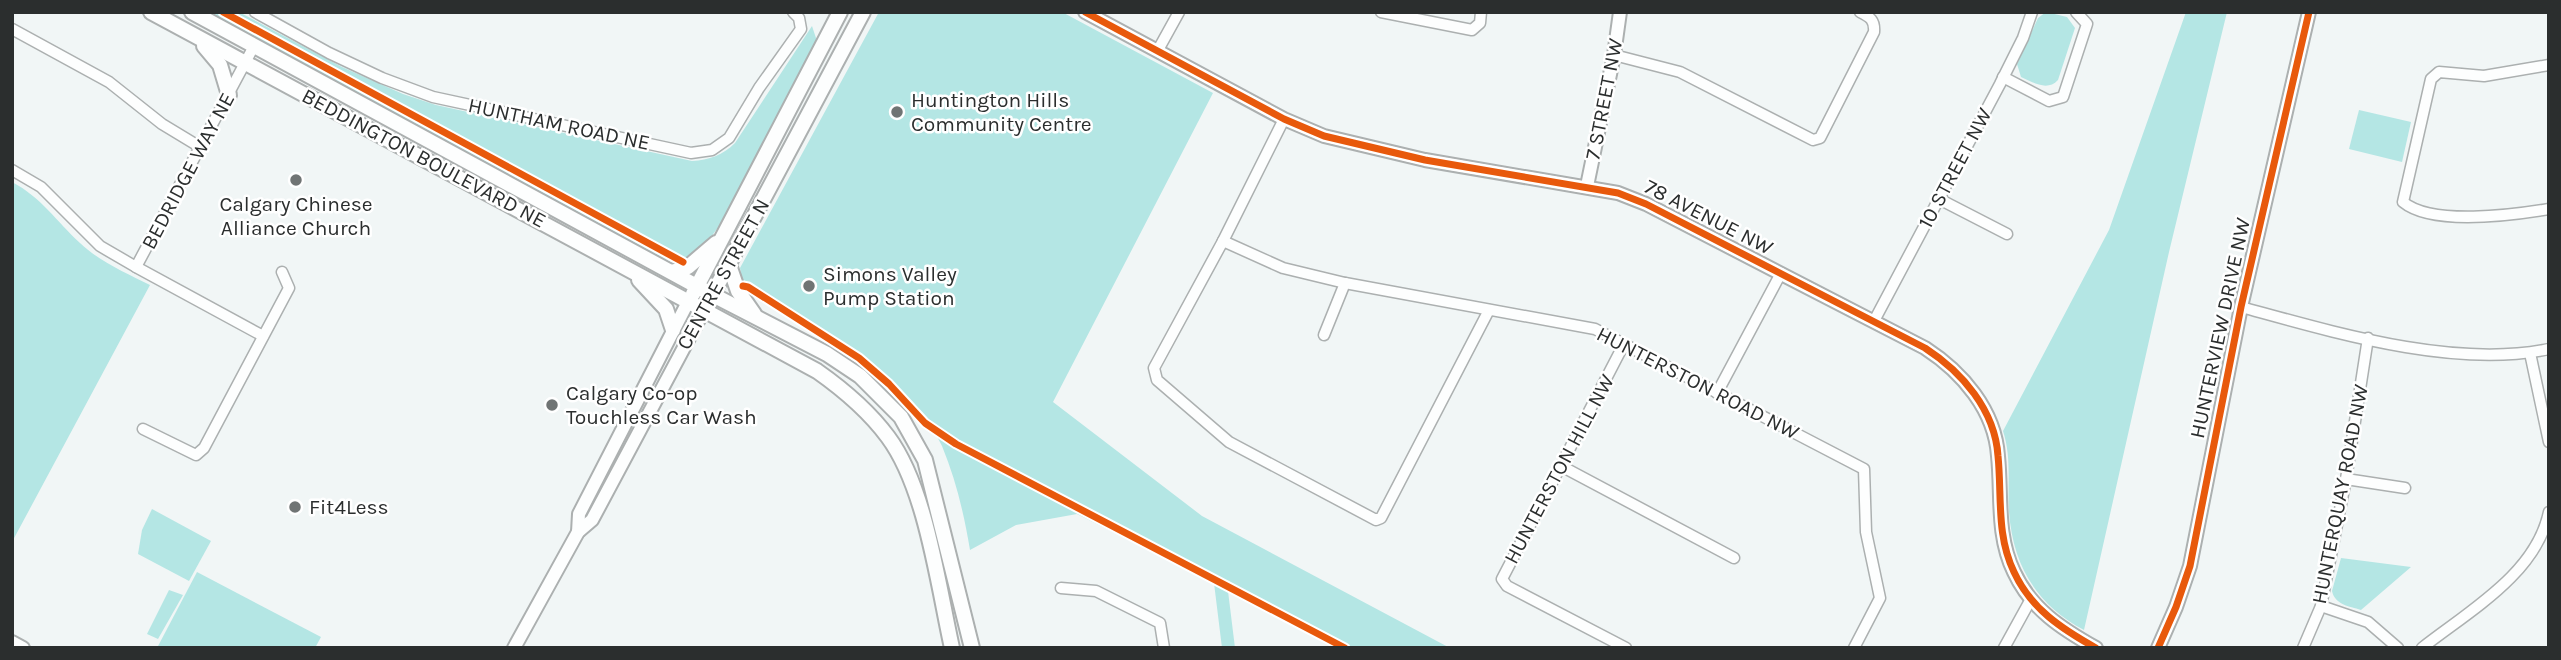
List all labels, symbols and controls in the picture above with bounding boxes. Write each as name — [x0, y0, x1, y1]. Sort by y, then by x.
street label: 7 STREET NW — [1580, 36, 1628, 162]
street label: BEDDINGTON BOULEVARD NE — [298, 83, 550, 233]
place label: Huntington Hills Community Centre — [911, 88, 1092, 136]
street label: BEDRIDGE WAY NE — [137, 89, 239, 253]
street label: HUNTHAM ROAD NE — [466, 93, 652, 155]
marker: Huntington Hills Community Centre — [889, 104, 905, 120]
street label: 10 STREET NW — [1913, 104, 1997, 232]
marker: Calgary Chinese Alliance Church — [288, 172, 304, 188]
street label: 78 AVENUE NW — [1641, 174, 1777, 260]
place label: Calgary Chinese Alliance Church — [219, 192, 373, 240]
street label: CENTRE STREET N — [672, 194, 774, 354]
street label: HUNTERVIEW DRIVE NW — [2185, 215, 2255, 440]
place label: Simons Valley Pump Station — [823, 262, 957, 310]
marker: Simons Valley Pump Station — [801, 278, 817, 294]
street label: HUNTERSTON ROAD NW — [1593, 321, 1803, 445]
street label: HUNTERSTON HILL NW — [1499, 370, 1619, 568]
place label: Calgary Co-op Touchless Car Wash — [566, 381, 757, 429]
street label: HUNTERQUAY ROAD NW — [2307, 382, 2373, 606]
marker: Calgary Co-op Touchless Car Wash — [544, 397, 560, 413]
place label: Fit4Less — [309, 495, 389, 519]
marker: Fit4Less — [287, 499, 303, 515]

